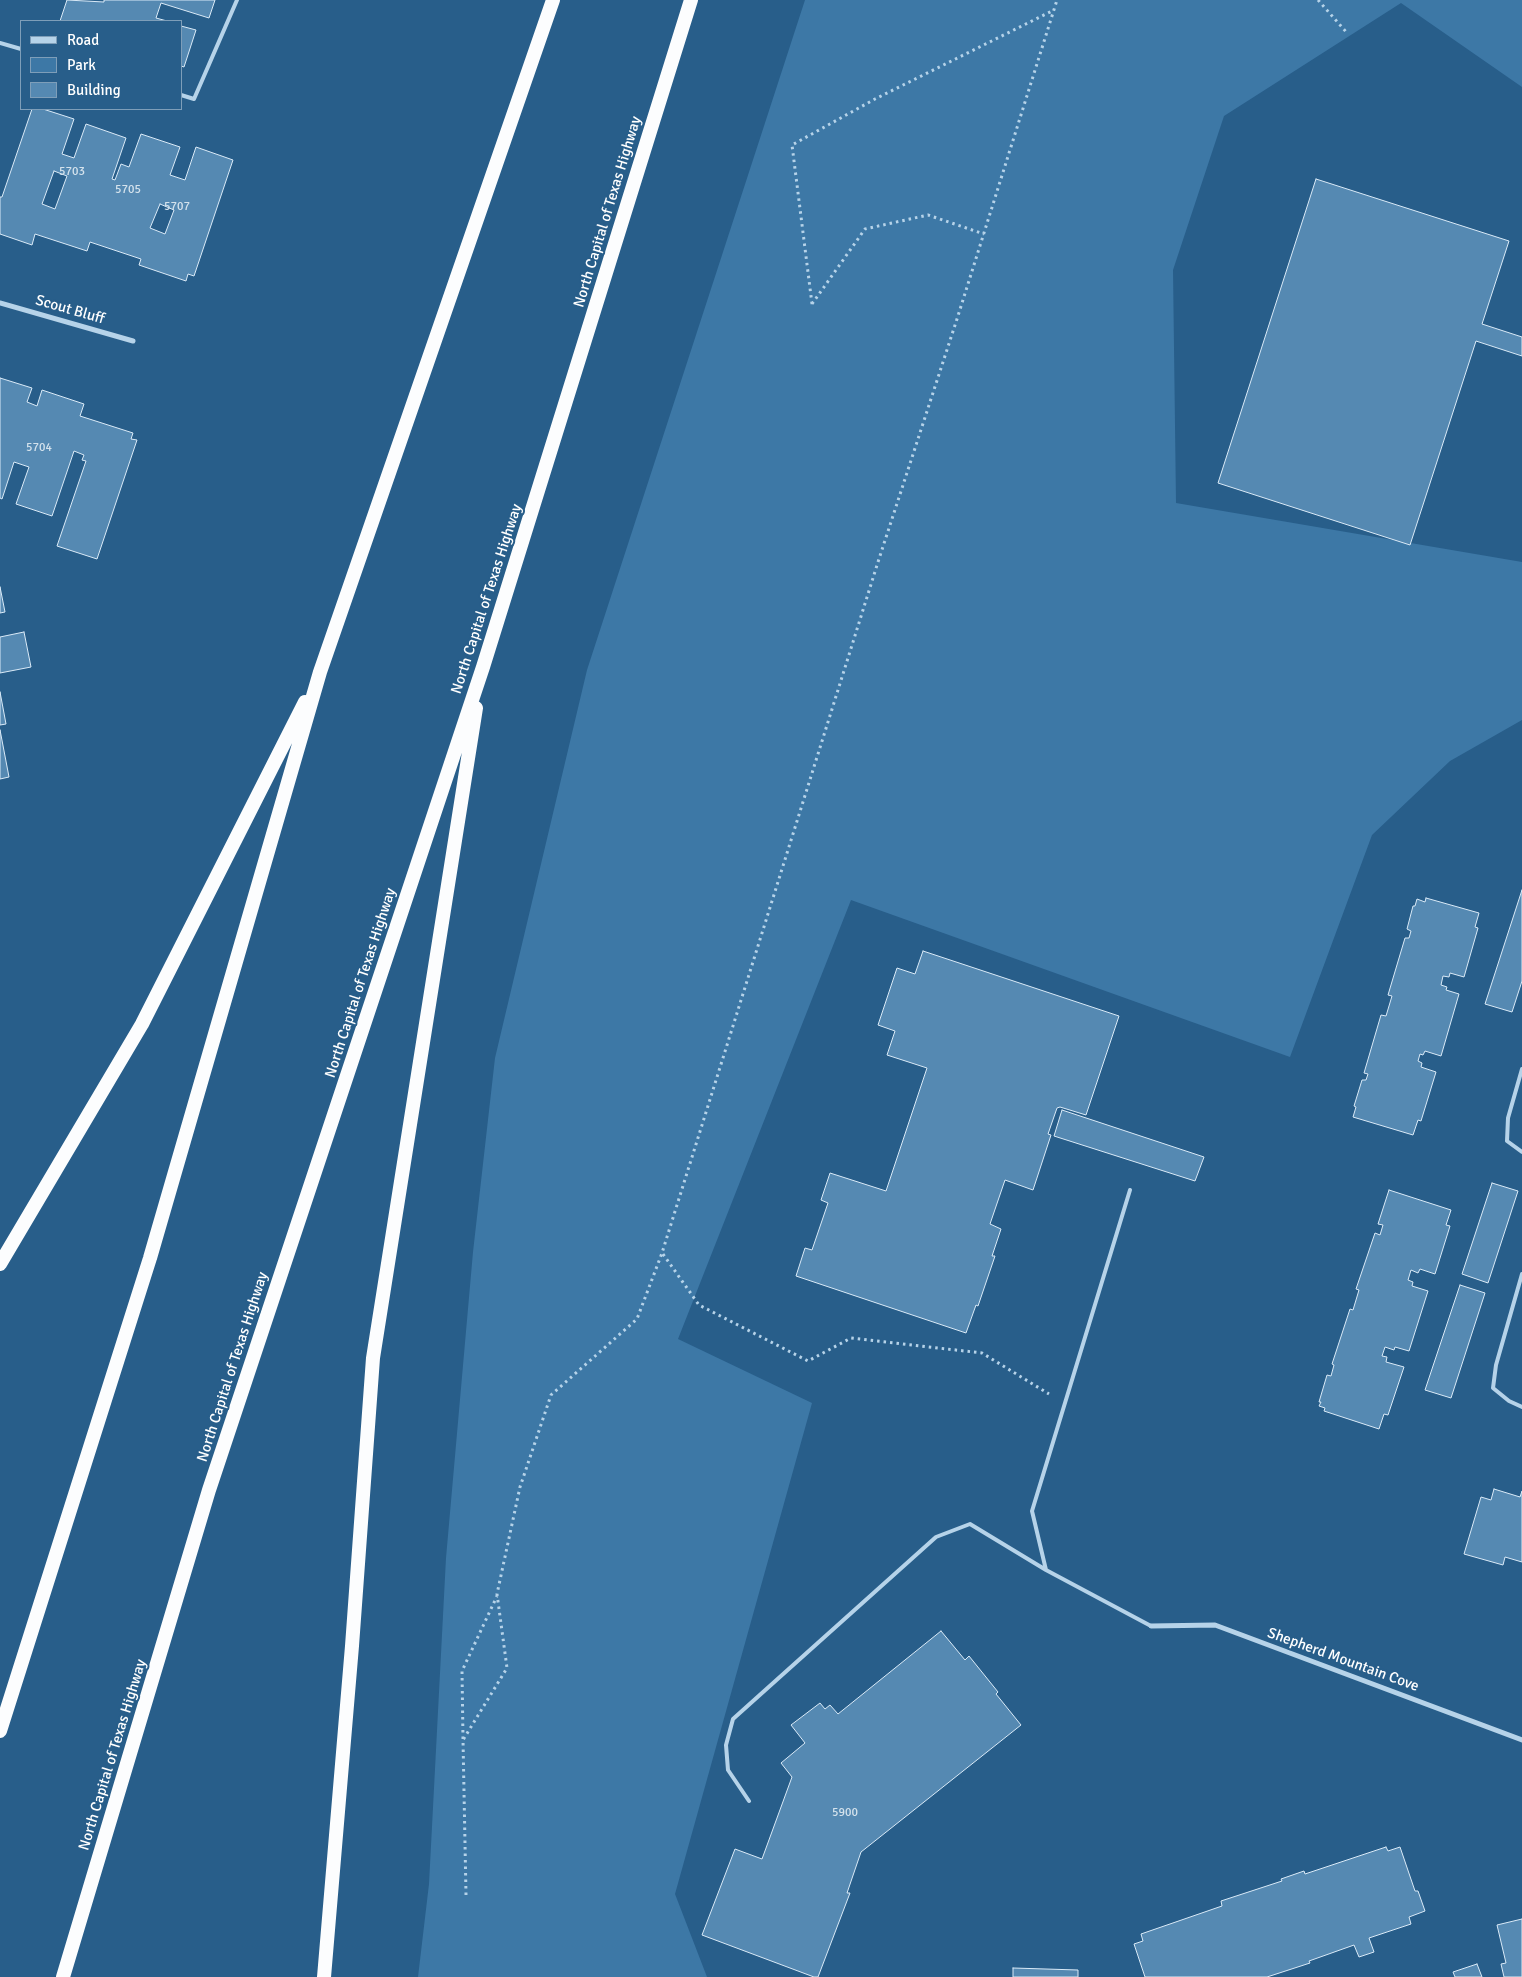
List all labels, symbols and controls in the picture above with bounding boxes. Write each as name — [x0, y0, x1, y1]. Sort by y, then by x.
legend — [20, 20, 182, 110]
text: Road — [67, 31, 99, 49]
text: Park — [67, 56, 96, 74]
text: Building — [67, 81, 121, 99]
street label: North Capital of Texas Highway — [570, 114, 646, 310]
house number: 5703 — [59, 165, 85, 179]
house number: 5705 — [115, 183, 141, 197]
house number: 5707 — [164, 200, 190, 214]
street label: Scout Bluff — [33, 292, 107, 328]
house number: 5704 — [26, 441, 52, 455]
street label: North Capital of Texas Highway — [448, 502, 526, 696]
street label: North Capital of Texas Highway — [322, 886, 400, 1080]
street label: North Capital of Texas Highway — [194, 1270, 272, 1464]
street label: Shepherd Mountain Cove — [1265, 1624, 1421, 1696]
street label: North Capital of Texas Highway — [75, 1657, 151, 1853]
house number: 5900 — [832, 1806, 858, 1820]

